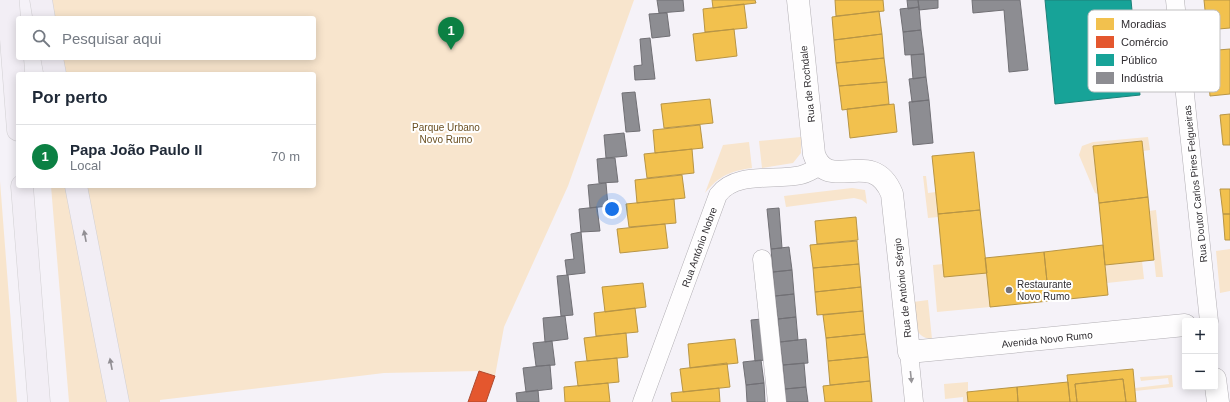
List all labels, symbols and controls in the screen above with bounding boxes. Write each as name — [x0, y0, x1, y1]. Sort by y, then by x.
legend — [1088, 10, 1220, 92]
search box — [16, 16, 316, 60]
pin: 1 — [438, 17, 464, 50]
text: Moradias — [1121, 18, 1167, 30]
icon: search — [30, 27, 52, 49]
text: Pesquisar aqui — [62, 30, 161, 47]
text: Comércio — [1121, 36, 1168, 48]
street label: Rua de Rochdale — [798, 45, 817, 123]
text: Público — [1121, 54, 1157, 66]
text: Indústria — [1121, 72, 1164, 84]
text: Por perto — [32, 88, 108, 107]
street label: Rua Doutor Carlos Pires Felgueiras — [1182, 105, 1209, 263]
park label: Parque Urbano Novo Rumo — [412, 122, 480, 145]
text: Papa João Paulo II — [70, 141, 203, 158]
text: 1 — [41, 149, 49, 164]
text: 70 m — [271, 149, 300, 164]
text: Local — [70, 158, 101, 173]
your location — [602, 199, 622, 219]
street label: Rua António Nobre — [680, 205, 719, 289]
one-way arrow — [82, 230, 88, 242]
street label: Rua de António Sérgio — [892, 237, 913, 338]
place label: Restaurante Novo Rumo — [1017, 279, 1072, 302]
marker: Restaurante Novo Rumo — [1004, 285, 1014, 295]
map controls — [1182, 318, 1218, 390]
button: + — [1182, 318, 1218, 354]
street label: Avenida Novo Rumo — [1001, 329, 1094, 350]
button: − — [1182, 354, 1218, 390]
one-way arrow — [107, 358, 113, 370]
one-way arrow — [908, 371, 915, 383]

